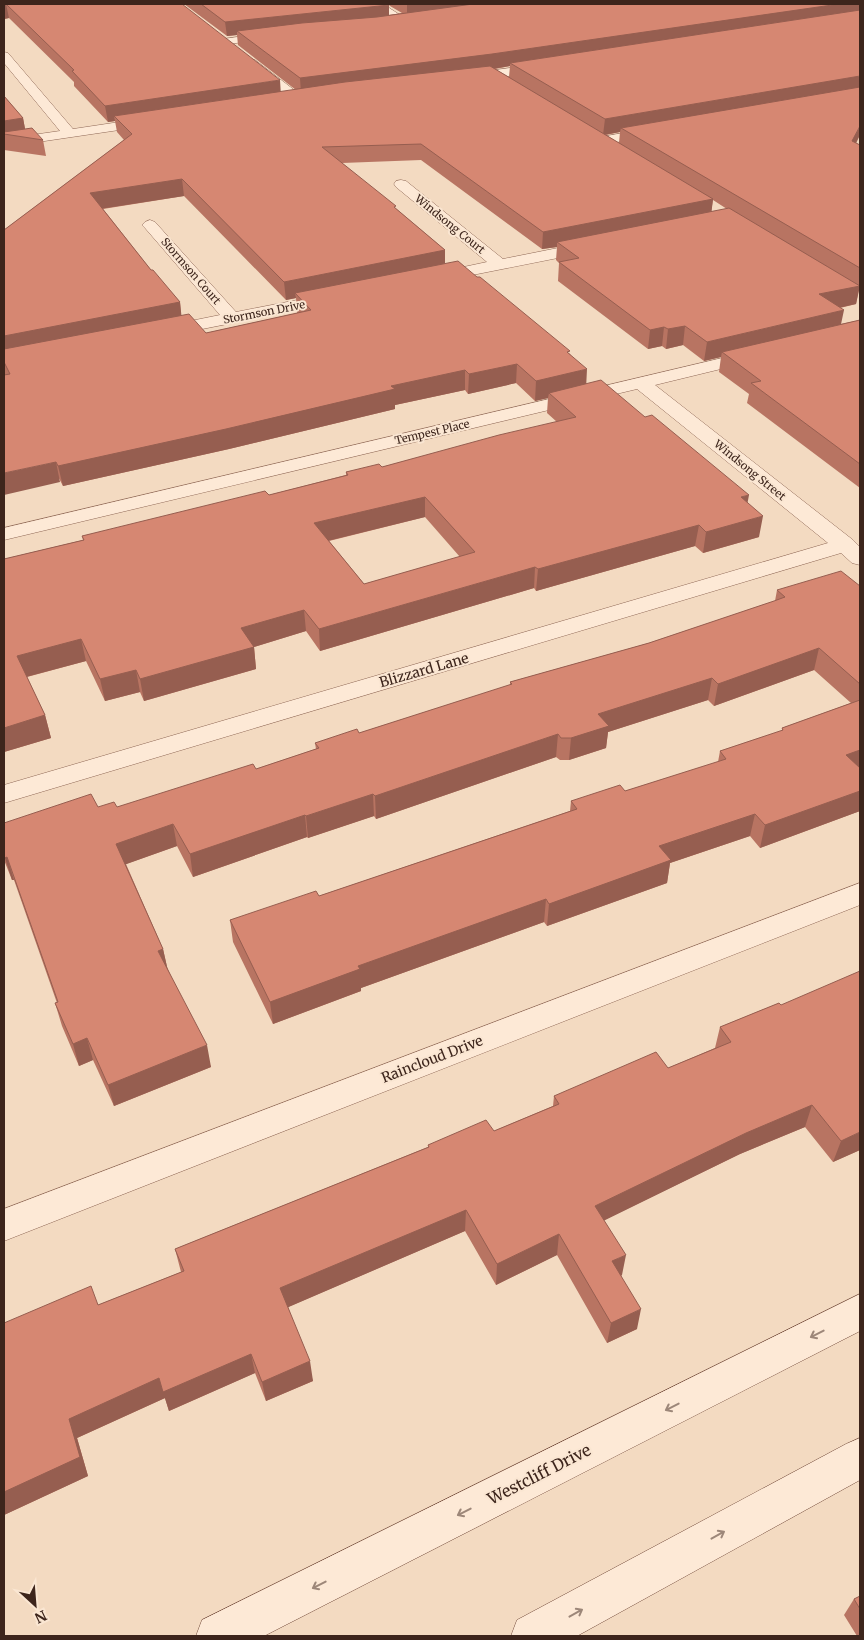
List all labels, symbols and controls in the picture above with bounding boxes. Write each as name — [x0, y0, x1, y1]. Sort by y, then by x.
street label: Windsong Court — [411, 191, 488, 257]
street label: Stormson Court — [158, 235, 224, 308]
street label: Stormson Drive — [222, 297, 306, 327]
street label: Tempest Place — [393, 417, 471, 447]
street label: Windsong Street — [711, 436, 789, 504]
street label: Blizzard Lane — [377, 649, 471, 691]
street label: Raincloud Drive — [379, 1031, 485, 1087]
one-way arrow — [810, 1330, 825, 1339]
one-way arrow — [664, 1402, 679, 1412]
street label: Westcliff Drive — [483, 1439, 594, 1509]
one-way arrow — [457, 1508, 472, 1517]
one-way arrow — [711, 1530, 726, 1540]
north arrow — [10, 1580, 60, 1630]
one-way arrow — [312, 1581, 327, 1590]
text: N — [32, 1606, 50, 1627]
one-way arrow — [568, 1608, 583, 1618]

